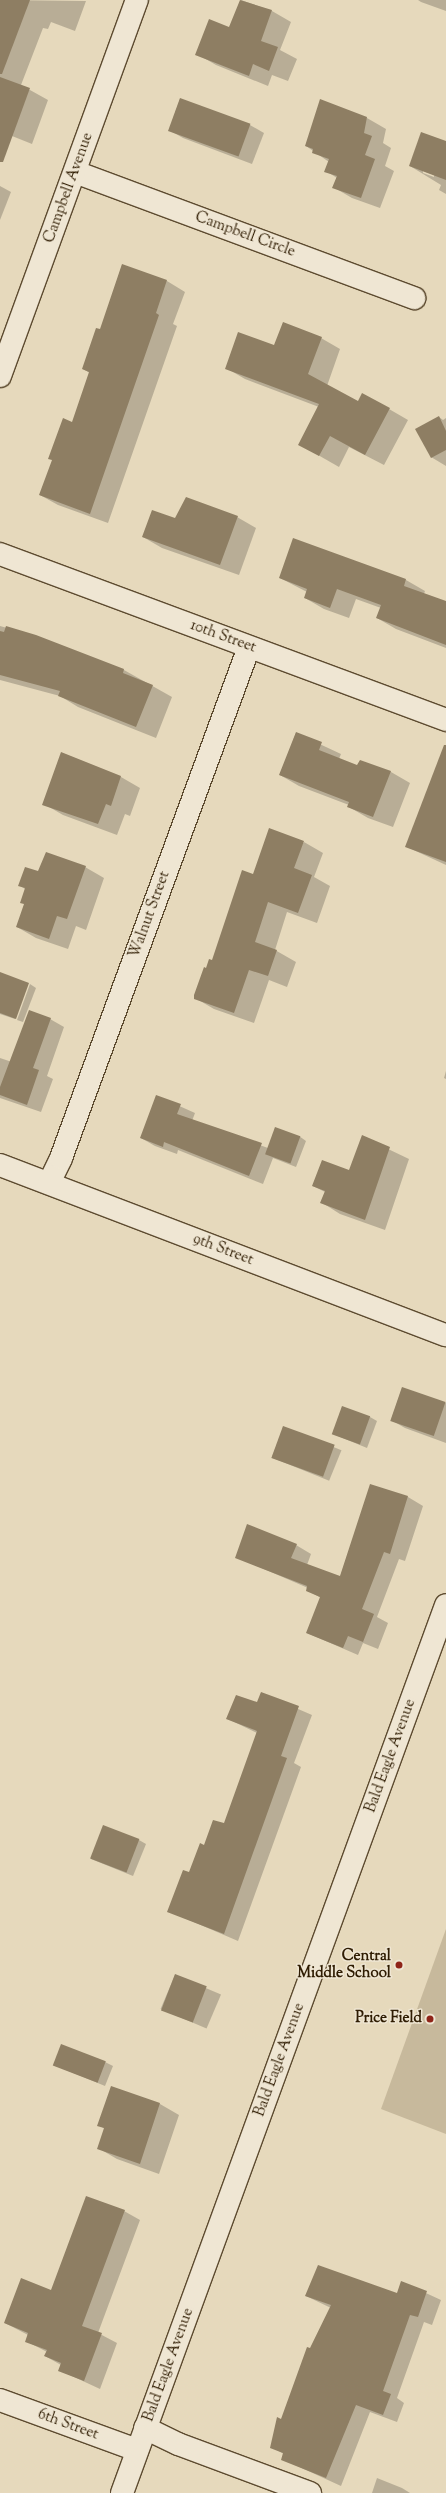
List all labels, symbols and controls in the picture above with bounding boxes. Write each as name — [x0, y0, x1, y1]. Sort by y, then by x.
street label: Campbell Avenue — [41, 130, 97, 246]
street label: Campbell Circle — [192, 209, 298, 261]
street label: 10th Street — [188, 617, 258, 657]
street label: Walnut Street — [126, 869, 174, 961]
street label: 9th Street — [190, 1230, 256, 1270]
street label: Bald Eagle Avenue — [362, 1697, 420, 1815]
place label: Central Middle School — [297, 1947, 391, 1982]
marker: Central Middle School — [394, 1960, 404, 1970]
street label: Bald Eagle Avenue — [251, 2001, 309, 2119]
place label: Price Field — [355, 2010, 422, 2028]
marker: Price Field — [425, 2014, 435, 2024]
street label: Bald Eagle Avenue — [140, 2306, 198, 2424]
street label: 6th Street — [35, 2406, 101, 2444]

